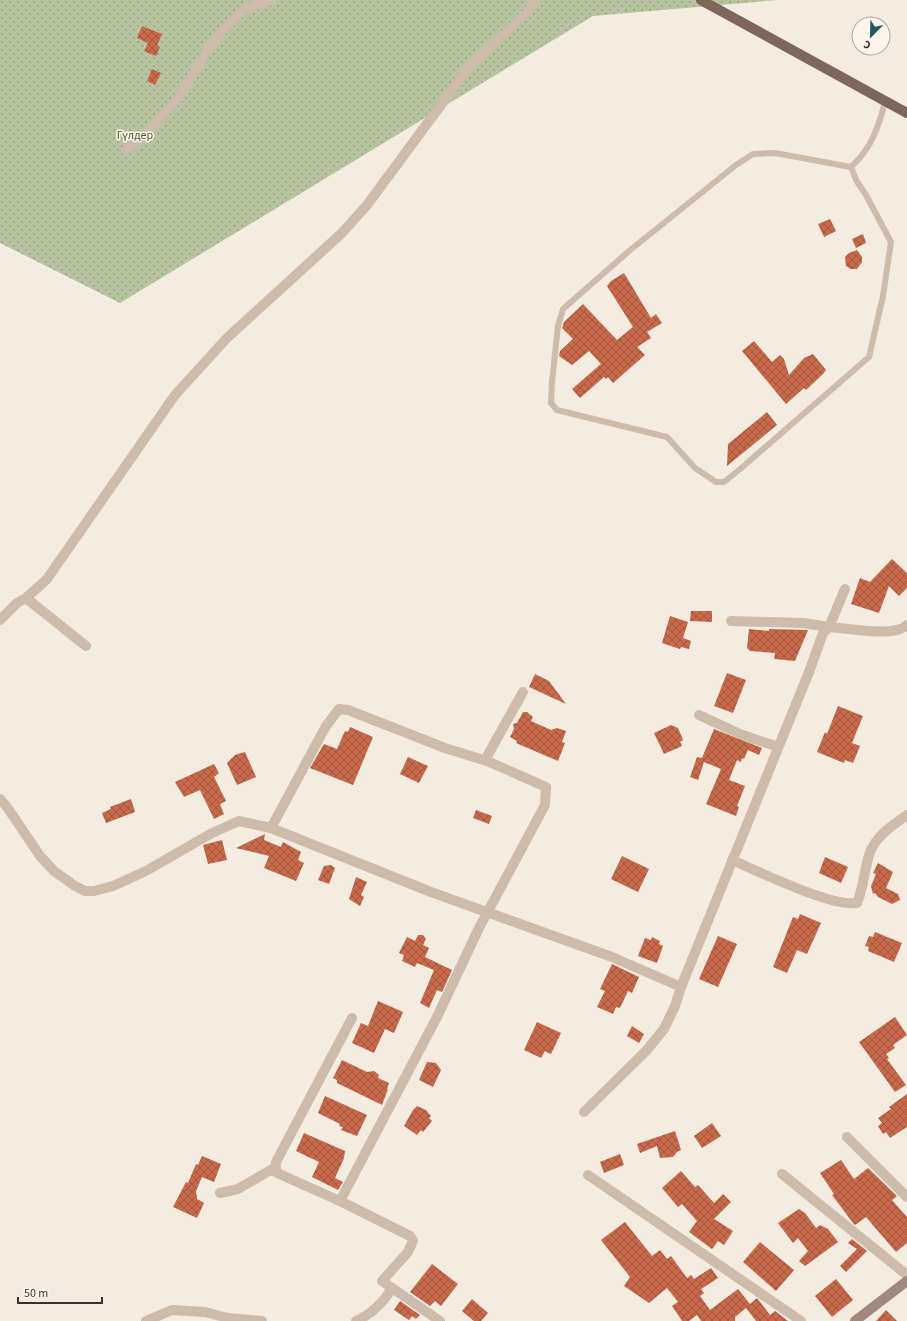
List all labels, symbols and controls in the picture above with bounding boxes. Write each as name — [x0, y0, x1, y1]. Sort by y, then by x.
north arrow — [851, 16, 891, 56]
text: С — [861, 36, 873, 53]
park label: Гүлдер — [117, 127, 153, 144]
scale bar — [18, 1279, 102, 1305]
text: 50 m — [24, 1285, 48, 1302]

